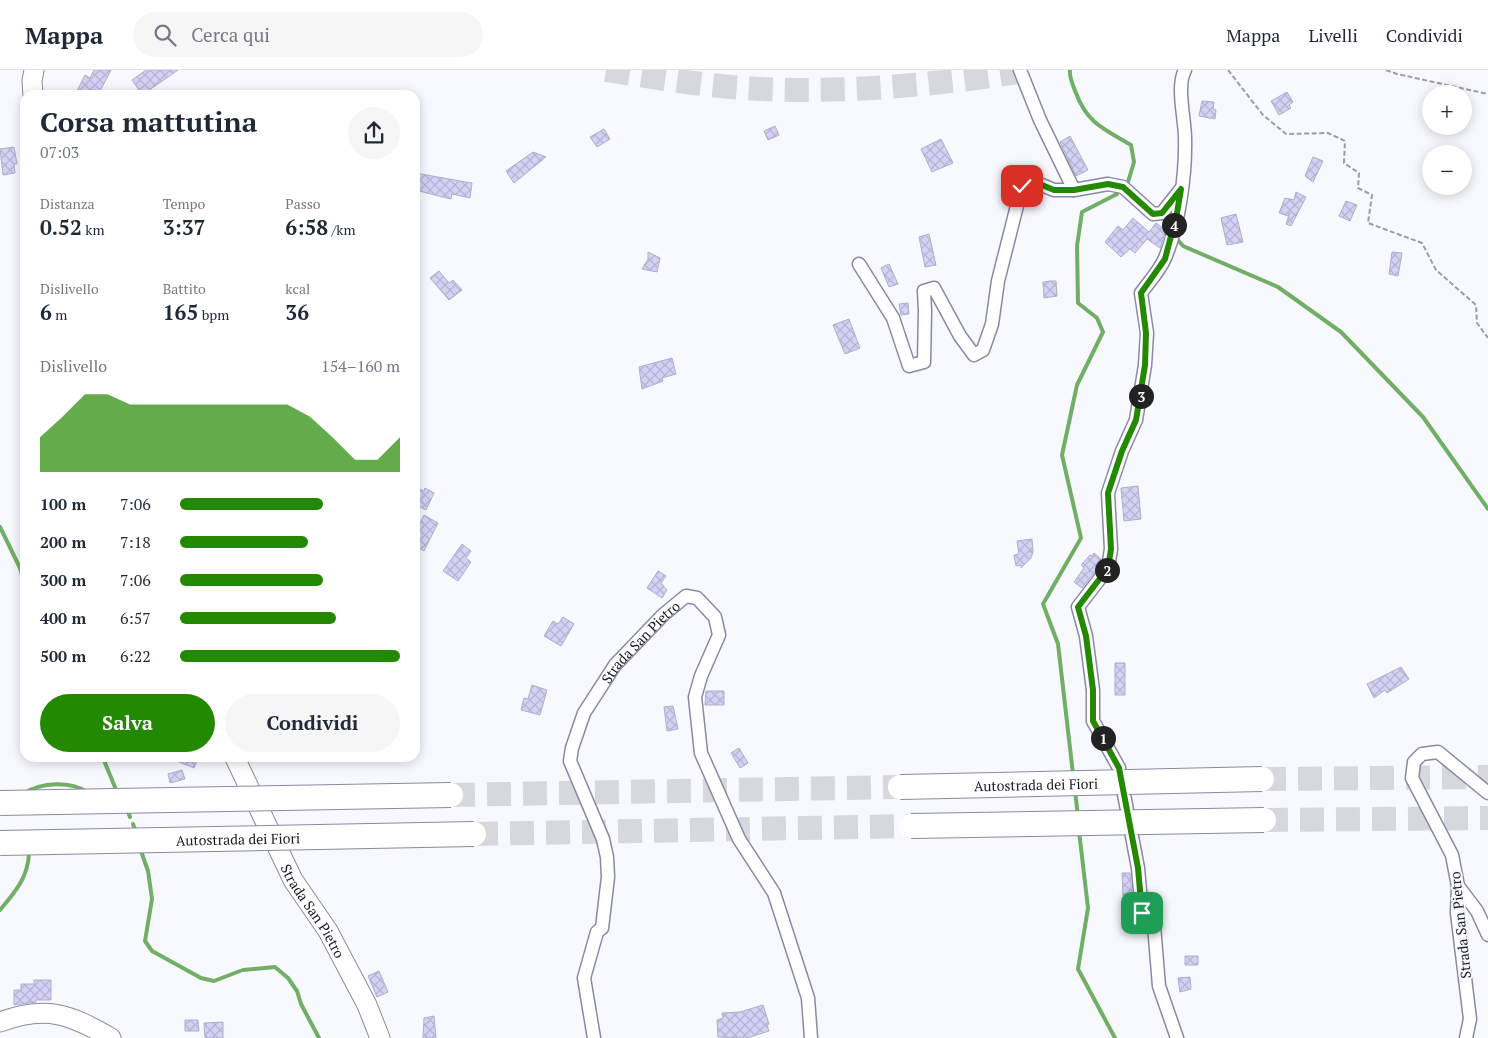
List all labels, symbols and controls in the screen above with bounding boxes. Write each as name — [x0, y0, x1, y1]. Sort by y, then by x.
search box — [133, 12, 483, 57]
text: Mappa — [25, 19, 103, 51]
icon: search — [151, 21, 179, 49]
text: Cerca qui — [191, 22, 270, 47]
text: Mappa — [1226, 23, 1280, 47]
text: Livelli — [1308, 23, 1358, 47]
text: Condividi — [1386, 23, 1463, 47]
map controls — [1422, 85, 1472, 195]
button: + — [1422, 85, 1472, 135]
text: Corsa mattutina — [40, 103, 257, 140]
button: share — [348, 107, 400, 159]
text: 07:03 — [40, 141, 79, 163]
button: − — [1422, 145, 1472, 195]
pin — [1001, 165, 1043, 207]
icon: check — [1008, 172, 1036, 200]
text: Distanza — [40, 194, 95, 213]
text: Tempo — [163, 194, 205, 213]
text: Passo — [285, 194, 321, 213]
pin: 4 — [1162, 212, 1186, 238]
text: 0.52 — [40, 213, 82, 241]
text: 3:37 — [163, 213, 205, 241]
text: 6:58 — [285, 213, 328, 241]
text: 4 — [1171, 216, 1178, 235]
text: km — [82, 220, 105, 239]
text: /km — [328, 220, 356, 239]
text: Dislivello — [40, 279, 99, 298]
text: Battito — [163, 279, 206, 298]
text: kcal — [285, 279, 310, 298]
text: 6 — [40, 298, 52, 326]
text: 165 — [163, 298, 198, 326]
text: 36 — [285, 298, 309, 326]
text: m — [52, 305, 67, 324]
text: bpm — [198, 305, 229, 324]
text: Dislivello — [40, 355, 107, 377]
text: 154–160 m — [321, 355, 400, 377]
pin: 3 — [1128, 384, 1154, 408]
text: 3 — [1138, 387, 1145, 406]
text: 100 m — [40, 493, 86, 515]
text: 7:06 — [120, 493, 151, 515]
text: 200 m — [40, 531, 86, 553]
text: 7:18 — [120, 531, 151, 553]
pin: 2 — [1094, 558, 1120, 582]
text: 2 — [1104, 561, 1111, 580]
text: 300 m — [40, 569, 86, 591]
text: 7:06 — [120, 569, 151, 591]
street label: Strada San Pietro — [596, 596, 684, 687]
text: 400 m — [40, 607, 86, 629]
text: 6:57 — [120, 607, 151, 629]
text: 500 m — [40, 645, 86, 667]
text: 6:22 — [120, 645, 151, 667]
button: Salva — [40, 694, 215, 752]
button: Condividi — [225, 694, 400, 752]
pin: 1 — [1090, 726, 1116, 750]
text: 1 — [1100, 729, 1107, 748]
street label: Autostrada dei Fiori — [974, 773, 1098, 795]
street label: Autostrada dei Fiori — [176, 828, 300, 849]
street label: Strada San Pietro — [277, 861, 350, 961]
street label: Strada San Pietro — [1445, 870, 1475, 979]
pin — [1121, 892, 1163, 934]
icon: arrive — [1128, 899, 1156, 927]

